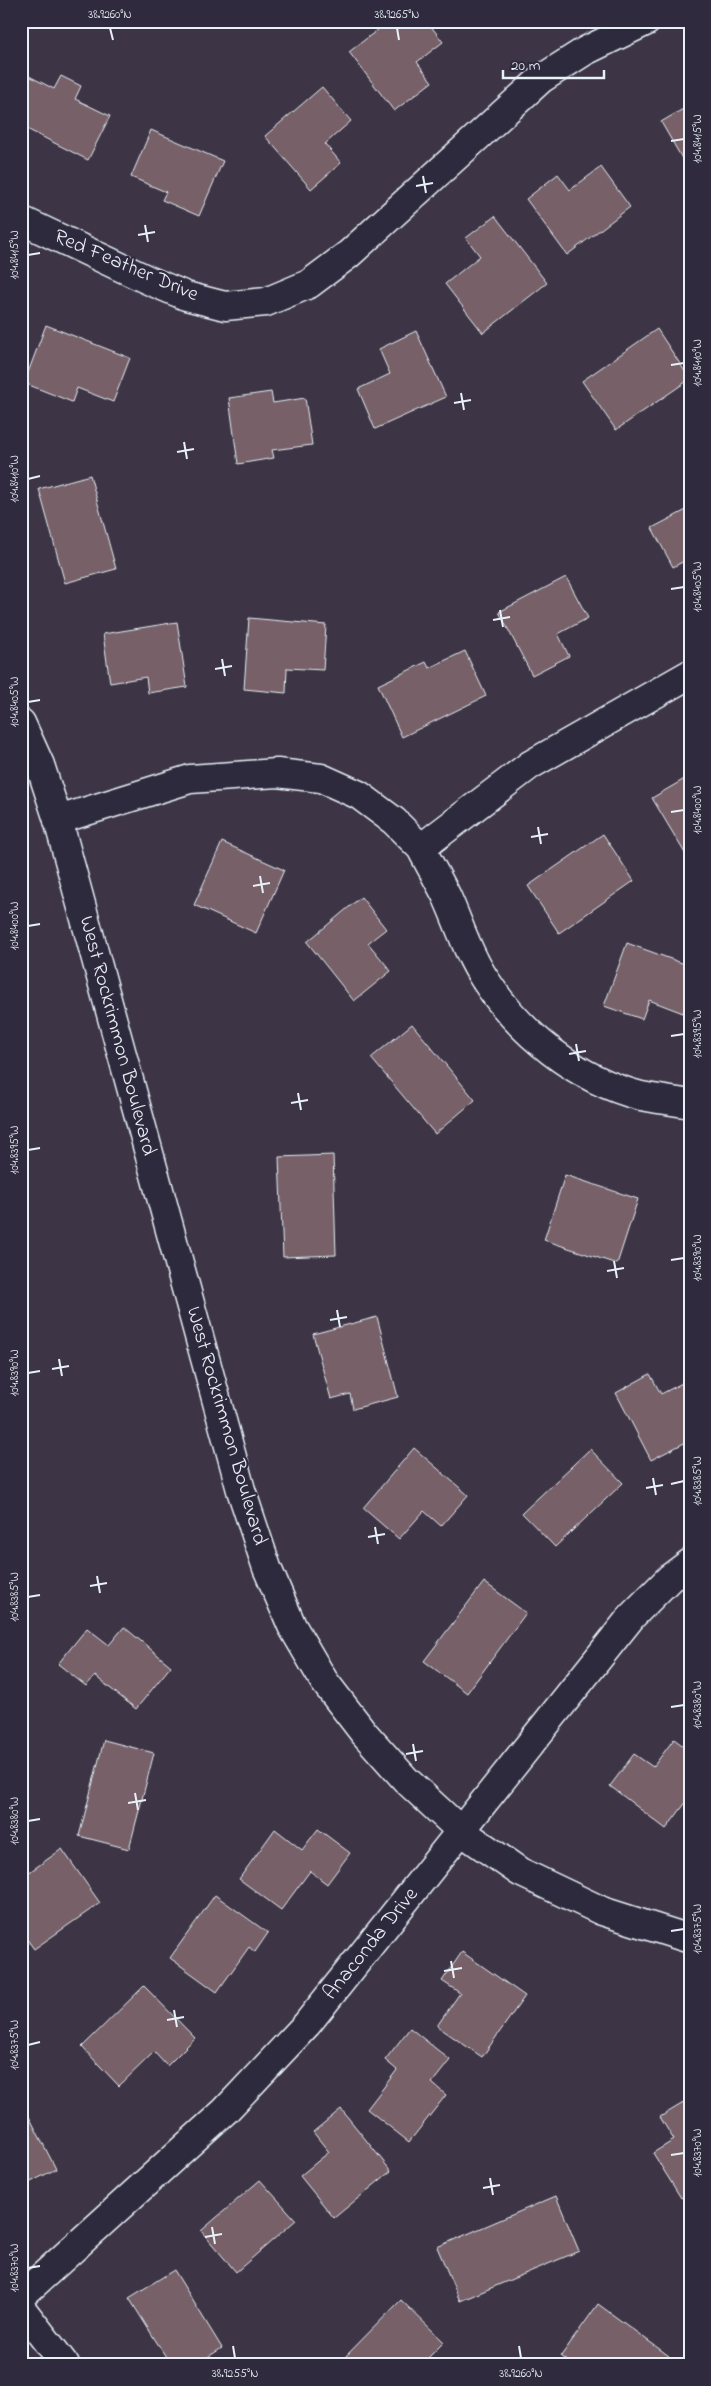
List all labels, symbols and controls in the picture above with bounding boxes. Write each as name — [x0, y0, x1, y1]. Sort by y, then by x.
text: 38.9260°N — [88, 6, 132, 24]
text: 38.9265°N — [375, 6, 419, 24]
scale bar — [503, 48, 605, 80]
text: 20 m — [511, 55, 541, 77]
text: 104.8415°W — [689, 114, 707, 164]
street label: Red Feather Drive — [49, 222, 203, 310]
text: 104.8415°W — [6, 230, 24, 280]
text: 104.8410°W — [689, 339, 707, 387]
text: 104.8410°W — [6, 455, 24, 503]
text: 104.8405°W — [689, 562, 707, 612]
text: 104.8405°W — [6, 677, 24, 727]
text: 104.8400°W — [689, 786, 707, 834]
text: 104.8400°W — [6, 902, 24, 950]
street label: West Rockrimmon Boulevard — [71, 913, 163, 1159]
text: 104.8395°W — [689, 1010, 707, 1058]
text: 104.8395°W — [6, 1126, 24, 1174]
text: 104.8390°W — [689, 1234, 707, 1282]
street label: West Rockrimmon Boulevard — [178, 1303, 274, 1549]
text: 104.8390°W — [6, 1349, 24, 1397]
text: 104.8385°W — [689, 1456, 707, 1506]
text: 104.8385°W — [6, 1572, 24, 1622]
text: 104.8380°W — [689, 1681, 707, 1729]
text: 104.8380°W — [6, 1797, 24, 1845]
street label: Anaconda Drive — [316, 1881, 426, 2007]
text: 104.8375°W — [689, 1904, 707, 1954]
text: 104.8375°W — [6, 2020, 24, 2070]
text: 104.8370°W — [689, 2129, 707, 2177]
text: 104.8370°W — [6, 2244, 24, 2292]
text: 38.9255°N — [212, 2365, 258, 2383]
text: 38.9260°N — [499, 2365, 543, 2383]

